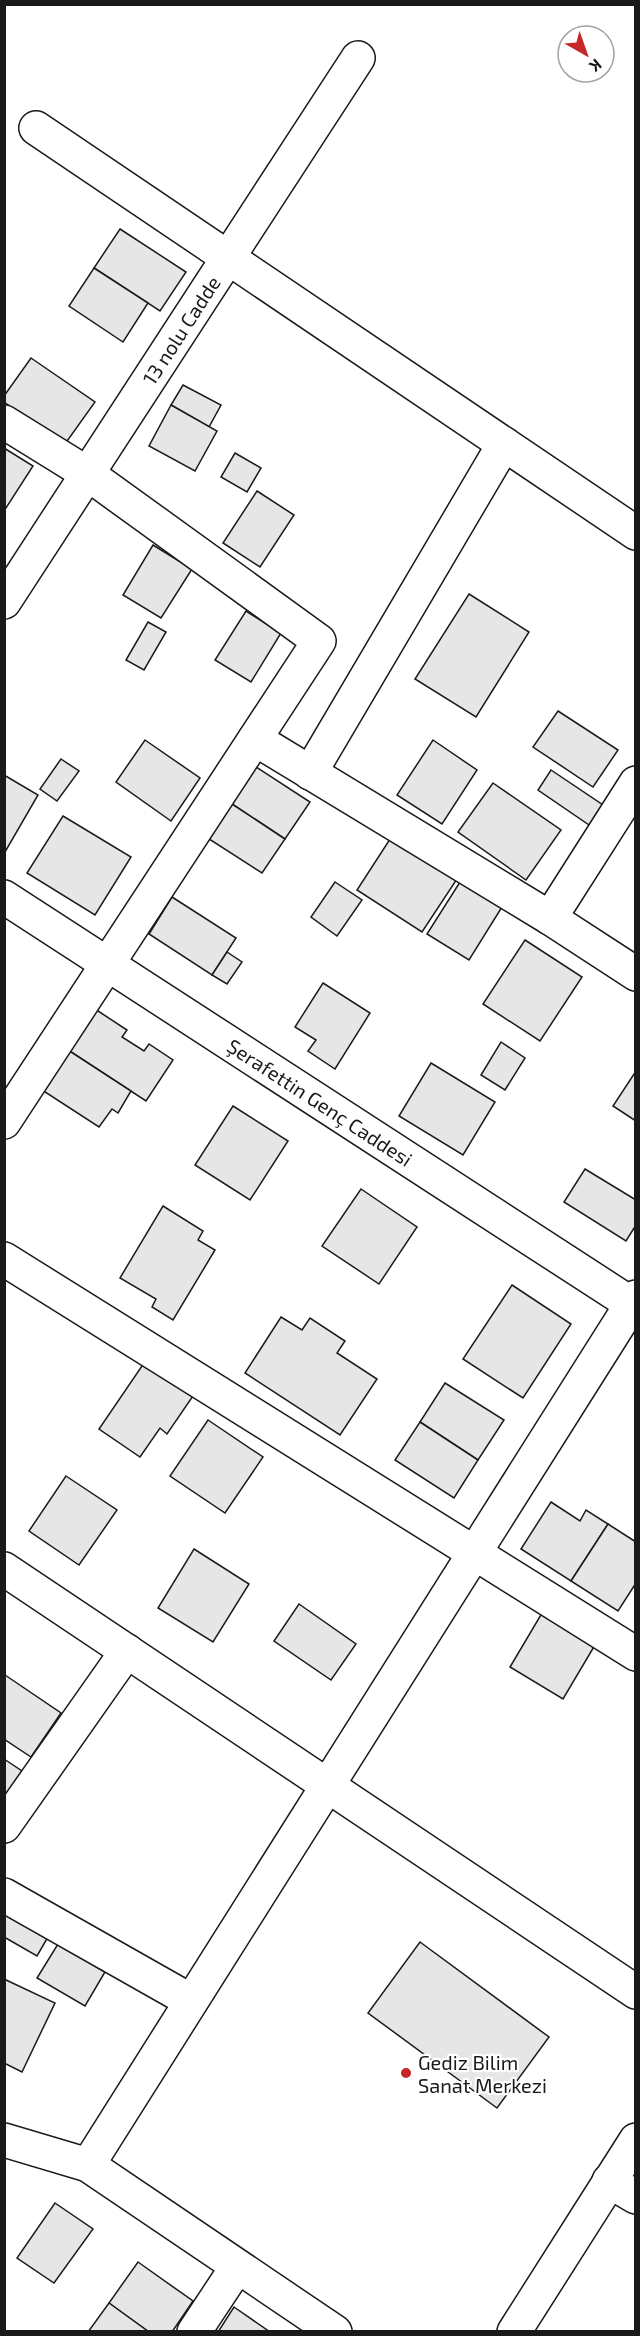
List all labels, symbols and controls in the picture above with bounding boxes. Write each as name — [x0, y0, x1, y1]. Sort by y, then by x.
north arrow — [556, 24, 616, 84]
text: K — [585, 55, 606, 77]
street label: 13 nolu Cadde — [137, 271, 225, 389]
street label: Şerafettin Genç Caddesi — [222, 1033, 417, 1172]
place label: Gediz Bilim Sanat Merkezi — [418, 2050, 547, 2097]
marker: Gediz Bilim Sanat Merkezi — [399, 2066, 413, 2080]

